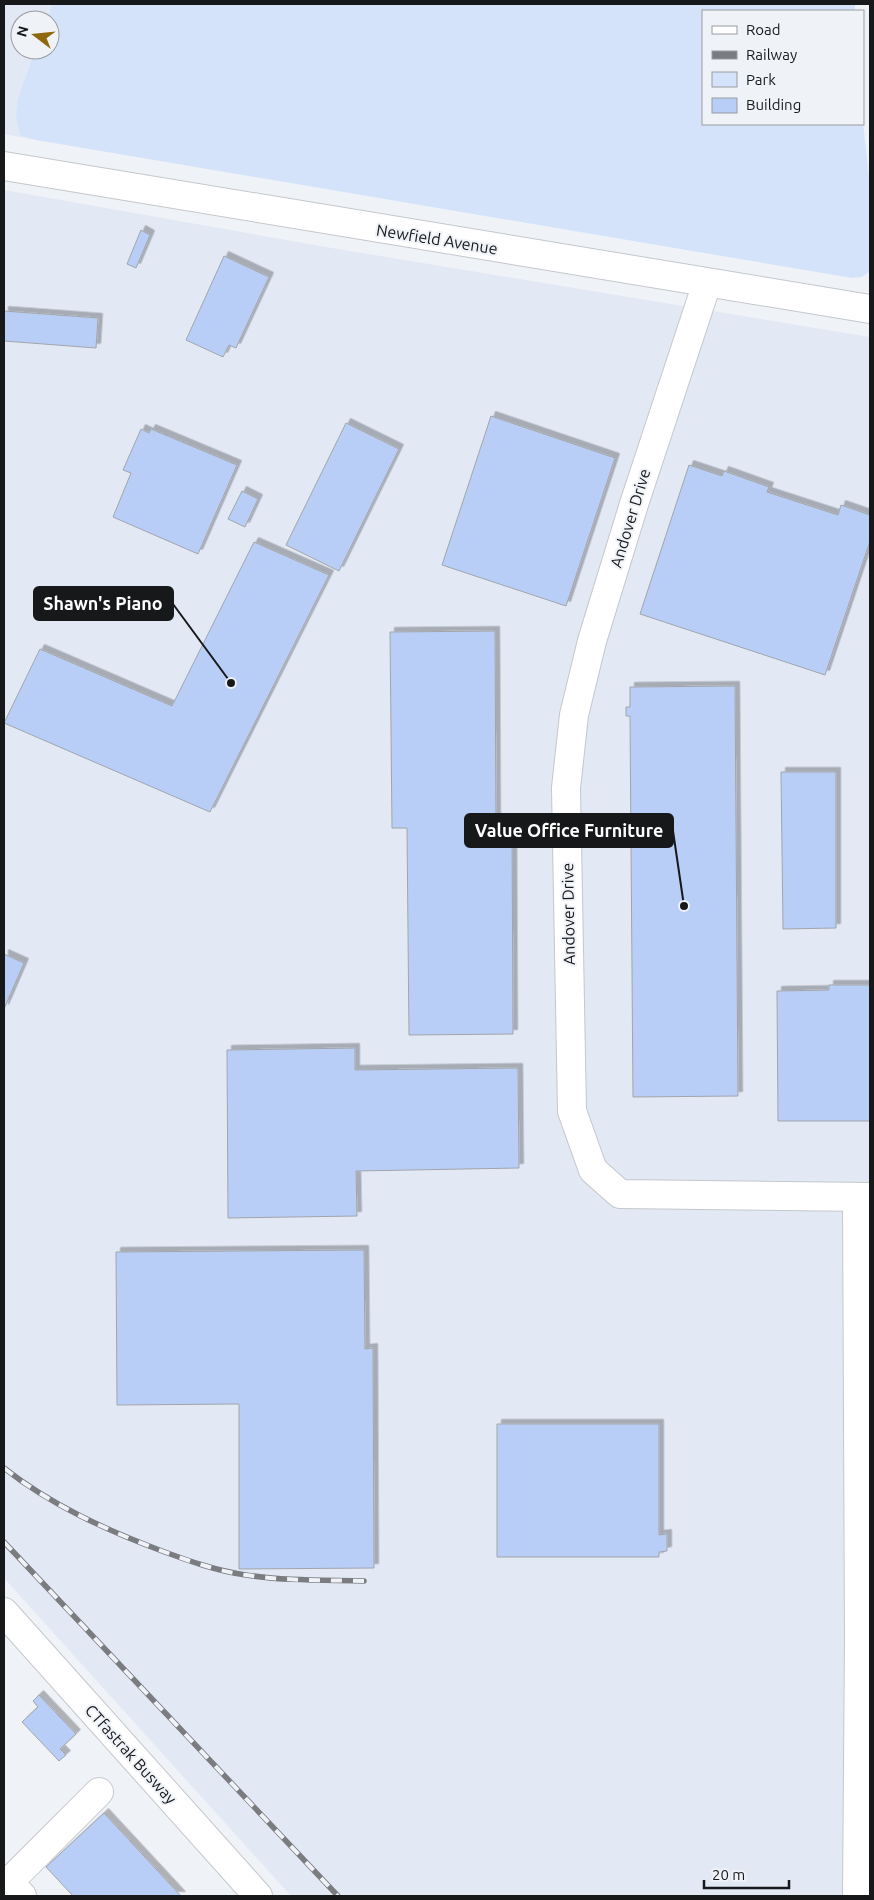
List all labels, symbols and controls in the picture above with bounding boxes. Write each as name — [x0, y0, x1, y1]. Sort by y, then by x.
north arrow — [10, 10, 60, 60]
legend — [702, 10, 864, 125]
text: Road — [746, 21, 781, 38]
text: N — [13, 24, 32, 39]
text: Railway — [746, 46, 797, 63]
text: Park — [746, 71, 776, 88]
text: Building — [746, 96, 801, 113]
street label: Newfield Avenue — [375, 221, 499, 257]
street label: Andover Drive — [606, 466, 654, 570]
callout: Shawn's Piano — [34, 587, 173, 620]
text: Shawn's Piano — [43, 593, 163, 613]
callout: Value Office Furniture — [465, 814, 673, 847]
text: Value Office Furniture — [475, 820, 663, 840]
street label: Andover Drive — [558, 863, 578, 965]
street label: CTfastrak Busway — [82, 1701, 180, 1807]
scale bar — [704, 1858, 789, 1890]
text: 20 m — [712, 1866, 745, 1883]

